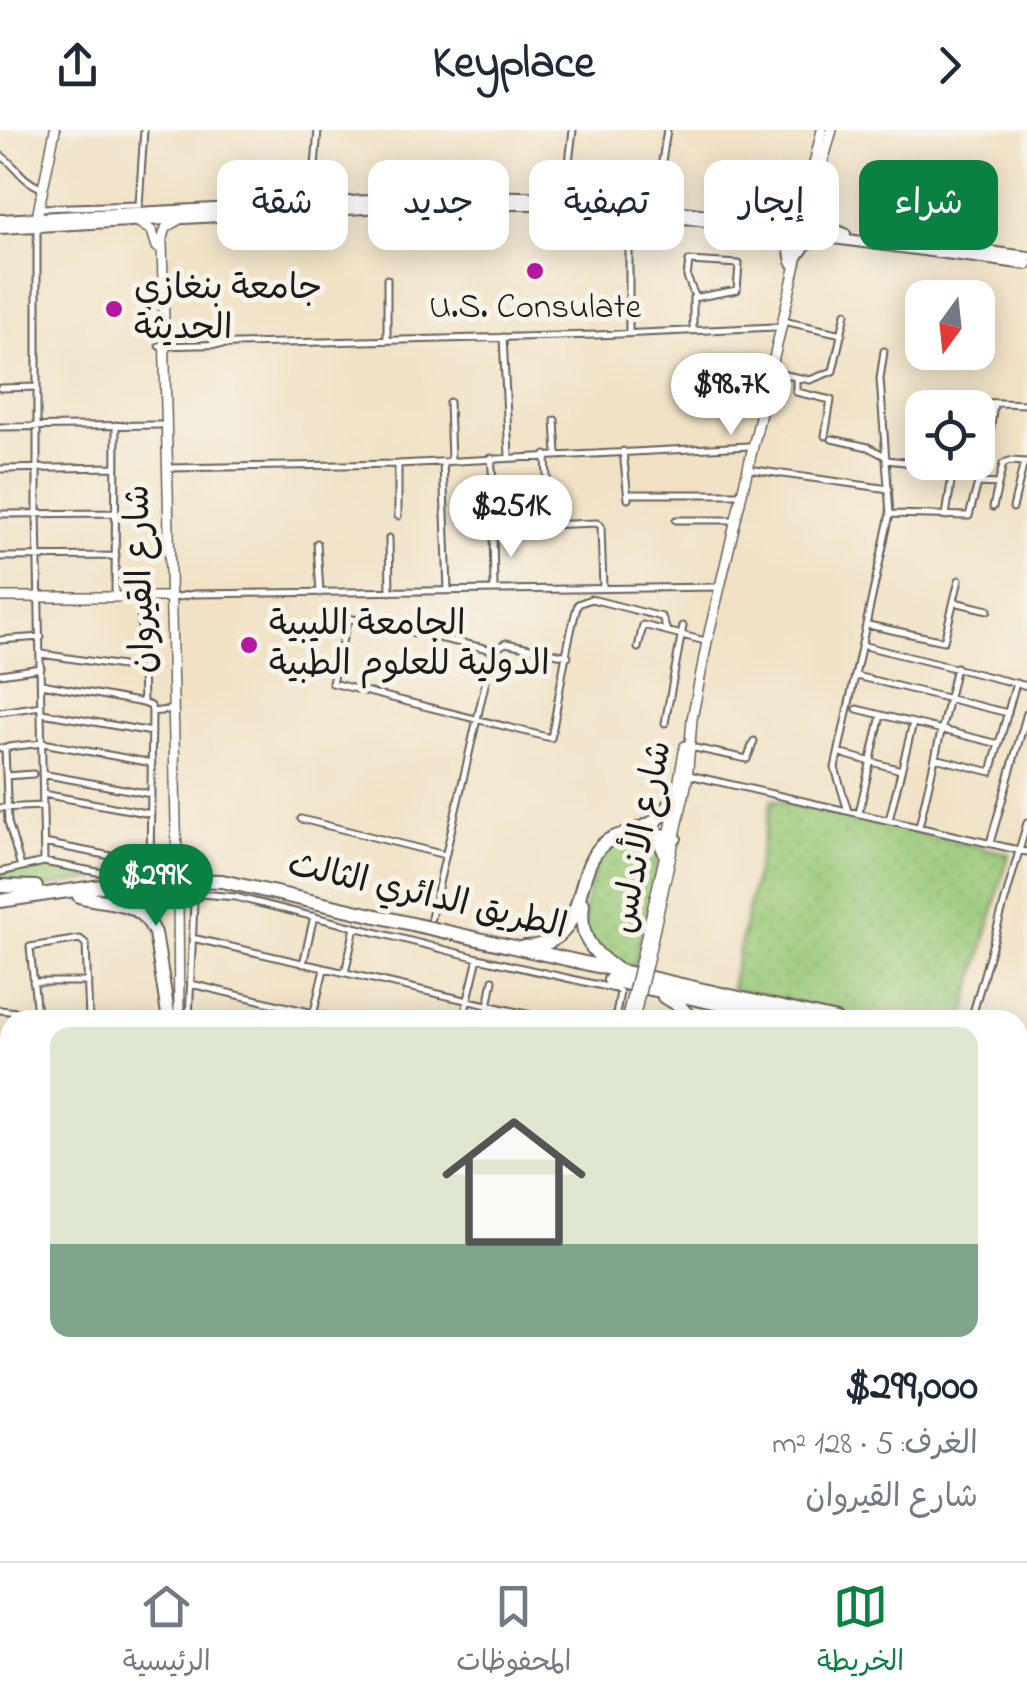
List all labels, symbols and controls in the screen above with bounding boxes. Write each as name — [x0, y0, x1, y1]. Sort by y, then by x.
text: Keyplace — [432, 32, 595, 98]
icon: share — [50, 38, 105, 93]
icon: forward — [922, 38, 977, 93]
chip: شقة — [217, 160, 348, 250]
chip: جديد — [368, 160, 509, 250]
chip: تصفية — [529, 160, 684, 250]
chip: إيجار — [704, 160, 839, 250]
chip: شراء — [859, 160, 998, 250]
marker: U.S. Consulate — [524, 260, 546, 282]
place label: جامعة بنغازي الحديثة — [134, 264, 322, 355]
north arrow — [905, 280, 995, 370]
map controls — [905, 280, 995, 480]
place label: U.S. Consulate — [429, 283, 641, 334]
marker: جامعة بنغازي الحديثة — [103, 298, 125, 320]
pin: $98.7K — [650, 353, 812, 438]
text: $98.7K — [693, 362, 769, 409]
button: locate — [905, 390, 995, 480]
pin: $251K — [441, 475, 581, 560]
street label: شارع القيروان — [113, 484, 171, 674]
text: $251K — [471, 484, 551, 531]
place label: الجامعة الليبية الدولية للعلوم الطبية — [269, 600, 550, 691]
marker: الجامعة الليبية الدولية للعلوم الطبية — [238, 634, 260, 656]
street label: شارع الأندلس — [598, 736, 687, 938]
street label: الطريق الدائري الثالث — [283, 840, 571, 954]
pin: $299K — [86, 844, 226, 929]
text: $299K — [121, 853, 191, 900]
icon: home — [424, 1092, 604, 1272]
text: $299,000 — [845, 1357, 978, 1418]
text: الغرف: 5 · 128 m² — [772, 1422, 978, 1469]
text: شارع القيروان — [805, 1475, 978, 1522]
tab: الرئيسية — [123, 1579, 211, 1685]
tab: المحفوظات — [456, 1579, 571, 1685]
tab: الخريطة — [817, 1579, 904, 1685]

